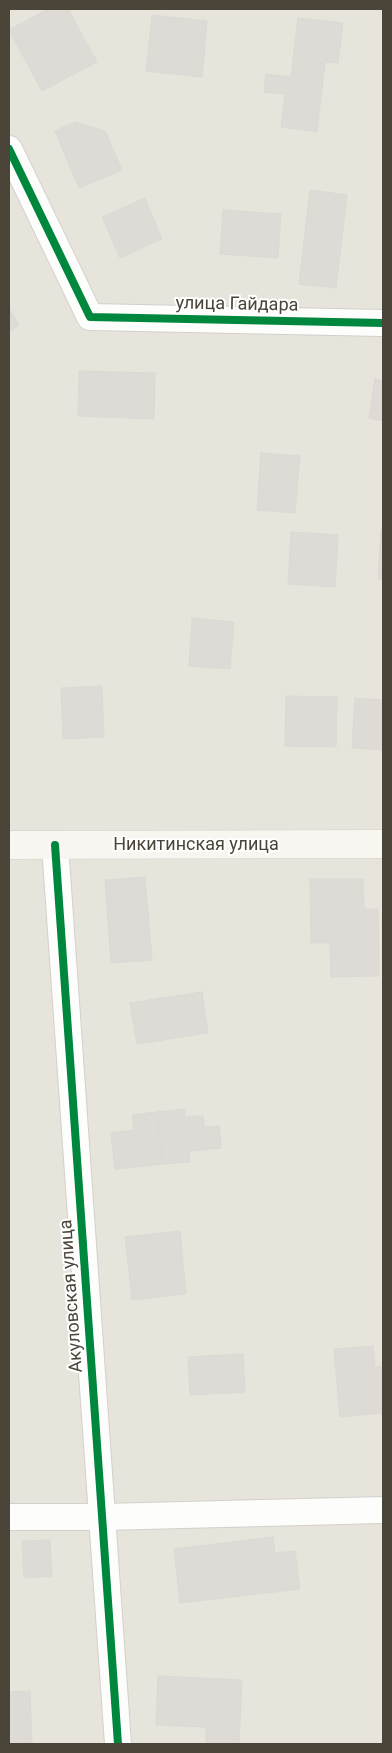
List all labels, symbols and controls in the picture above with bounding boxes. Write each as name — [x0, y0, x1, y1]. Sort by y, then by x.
street label: улица Гайдара — [175, 293, 299, 317]
street label: Никитинская улица — [113, 834, 279, 856]
street label: Акуловская улица — [56, 1219, 88, 1373]

